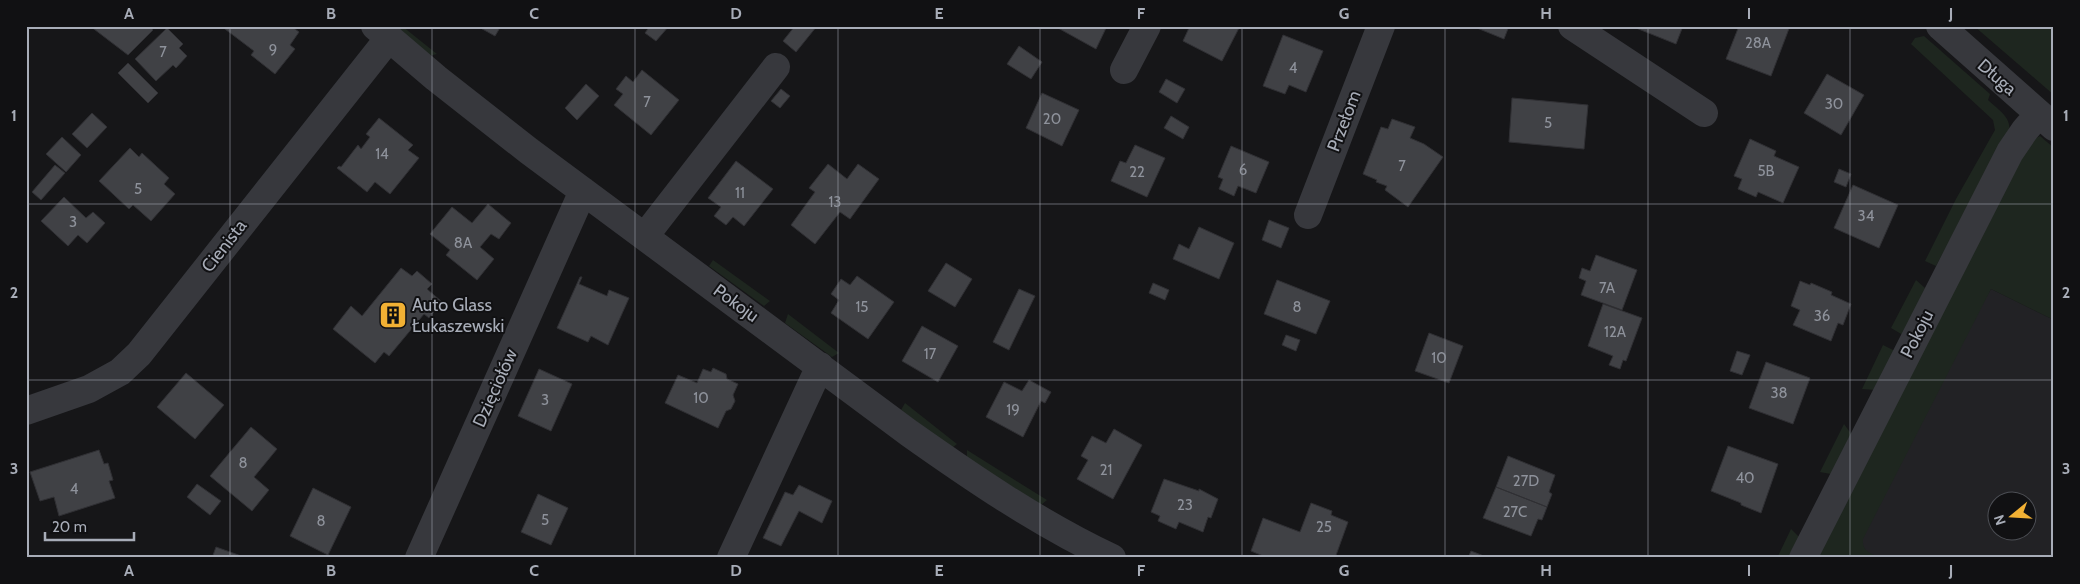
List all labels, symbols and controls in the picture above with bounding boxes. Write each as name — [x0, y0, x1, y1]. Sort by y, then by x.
text: A — [124, 4, 134, 23]
text: B — [326, 4, 336, 23]
text: C — [529, 4, 539, 23]
text: D — [730, 4, 742, 23]
text: E — [934, 4, 944, 23]
text: F — [1137, 4, 1146, 23]
text: G — [1339, 4, 1349, 23]
text: H — [1540, 4, 1552, 23]
text: I — [1747, 4, 1751, 23]
text: J — [1948, 4, 1953, 23]
house number: 28A — [1745, 34, 1772, 52]
house number: 9 — [269, 41, 277, 59]
house number: 7 — [159, 43, 167, 61]
street label: Długa — [1973, 54, 2021, 100]
house number: 4 — [1289, 59, 1298, 77]
street label: Przełom — [1322, 88, 1366, 154]
house number: 7 — [643, 93, 651, 111]
house number: 30 — [1825, 95, 1843, 113]
text: 1 — [11, 106, 17, 125]
text: 1 — [2063, 106, 2069, 125]
house number: 20 — [1043, 110, 1061, 128]
house number: 5 — [1544, 114, 1552, 132]
house number: 14 — [375, 145, 389, 163]
house number: 7 — [1398, 157, 1406, 175]
house number: 6 — [1239, 161, 1247, 179]
house number: 5B — [1757, 162, 1775, 180]
house number: 22 — [1129, 163, 1145, 181]
house number: 5 — [134, 180, 142, 198]
house number: 11 — [735, 184, 745, 202]
house number: 13 — [828, 193, 842, 211]
house number: 34 — [1858, 207, 1875, 225]
house number: 3 — [69, 213, 77, 231]
street label: Cienista — [197, 215, 252, 277]
house number: 8A — [454, 234, 473, 252]
street label: Pokoju — [709, 279, 763, 327]
house number: 7A — [1599, 279, 1616, 297]
text: 2 — [10, 283, 18, 302]
text: 2 — [2062, 283, 2070, 302]
place label: Auto Glass Łukaszewski — [412, 294, 504, 337]
house number: 15 — [855, 298, 869, 316]
house number: 8 — [1292, 298, 1302, 316]
building icon: Auto Glass Łukaszewski — [378, 300, 408, 330]
street label: Pokoju — [1896, 306, 1938, 362]
house number: 36 — [1814, 307, 1830, 325]
house number: 12A — [1604, 323, 1627, 341]
street label: Dzięciołów — [468, 345, 522, 431]
house number: 17 — [924, 345, 937, 363]
house number: 10 — [1431, 349, 1447, 367]
house number: 38 — [1770, 384, 1788, 402]
house number: 10 — [693, 389, 709, 407]
house number: 3 — [541, 391, 549, 409]
house number: 19 — [1006, 401, 1020, 419]
house number: 8 — [238, 454, 248, 472]
text: 3 — [10, 459, 18, 478]
text: 3 — [2062, 459, 2070, 478]
house number: 21 — [1100, 461, 1112, 479]
house number: 40 — [1735, 469, 1755, 487]
house number: 27D — [1513, 472, 1539, 490]
house number: 4 — [70, 480, 79, 498]
north arrow — [1988, 492, 2038, 542]
house number: 23 — [1177, 496, 1193, 514]
house number: 27C — [1503, 503, 1527, 521]
scale bar — [45, 509, 134, 541]
house number: 5 — [541, 511, 549, 529]
house number: 8 — [316, 512, 326, 530]
text: N — [1990, 513, 2010, 528]
text: 20 m — [52, 518, 87, 536]
house number: 25 — [1316, 518, 1332, 536]
text: A — [124, 561, 134, 580]
text: B — [326, 561, 336, 580]
text: C — [529, 561, 539, 580]
text: D — [730, 561, 742, 580]
text: E — [934, 561, 944, 580]
text: F — [1137, 561, 1146, 580]
text: G — [1339, 561, 1349, 580]
text: H — [1540, 561, 1552, 580]
text: I — [1747, 561, 1751, 580]
text: J — [1948, 561, 1953, 580]

